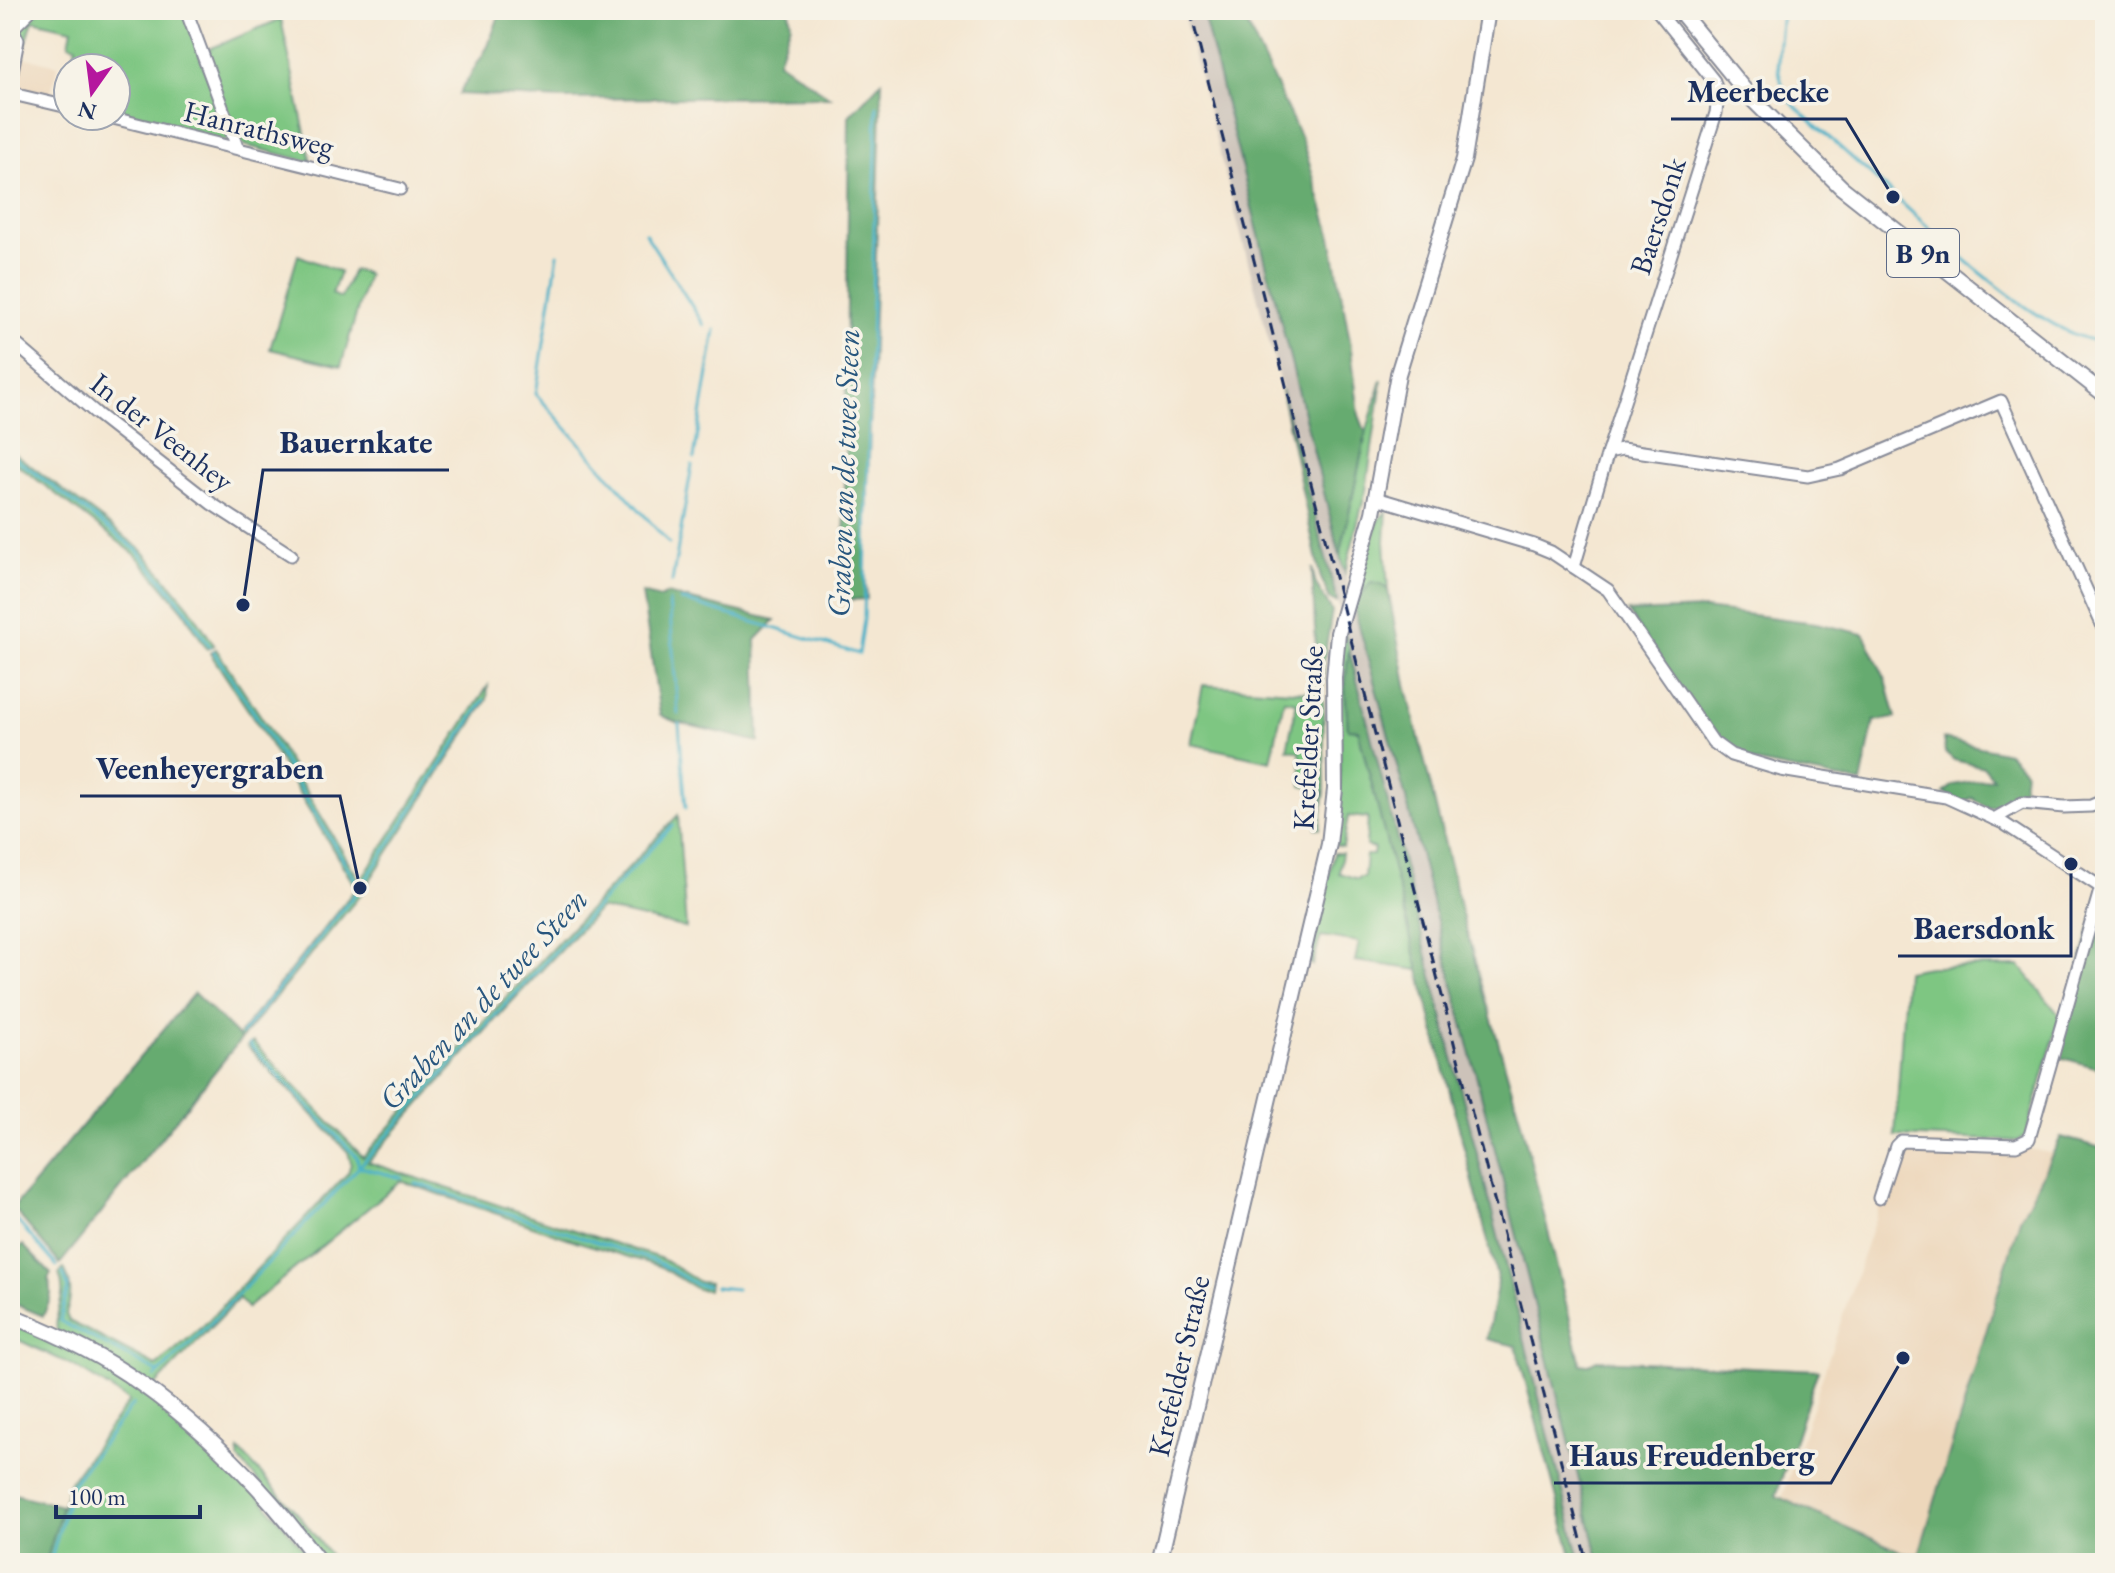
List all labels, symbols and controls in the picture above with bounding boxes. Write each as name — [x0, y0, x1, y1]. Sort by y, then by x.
north arrow — [52, 52, 132, 132]
callout: Meerbecke — [1671, 63, 1846, 119]
text: Meerbecke — [1687, 70, 1829, 112]
street label: Hanrathsweg — [180, 91, 339, 166]
text: N — [75, 95, 99, 127]
street label: Baersdonk — [1620, 151, 1695, 279]
road number: B 9n — [1887, 229, 1959, 277]
water label: Graben an de twee Steen — [817, 328, 869, 618]
street label: In der Veenhey — [83, 363, 242, 500]
callout: Bauernkate — [263, 414, 449, 470]
text: Bauernkate — [279, 421, 433, 463]
street label: Krefelder Straße — [1283, 645, 1332, 831]
callout: Veenheyergraben — [80, 740, 340, 796]
text: Veenheyergraben — [96, 747, 324, 789]
water label: Graben an de twee Steen — [369, 879, 597, 1119]
callout: Baersdonk — [1898, 900, 2071, 956]
text: Baersdonk — [1913, 907, 2055, 949]
street label: Krefelder Straße — [1139, 1271, 1218, 1460]
callout: Haus Freudenberg — [1554, 1427, 1831, 1483]
text: Haus Freudenberg — [1569, 1434, 1816, 1476]
scale bar — [56, 1469, 200, 1519]
text: 100 m — [68, 1481, 126, 1512]

